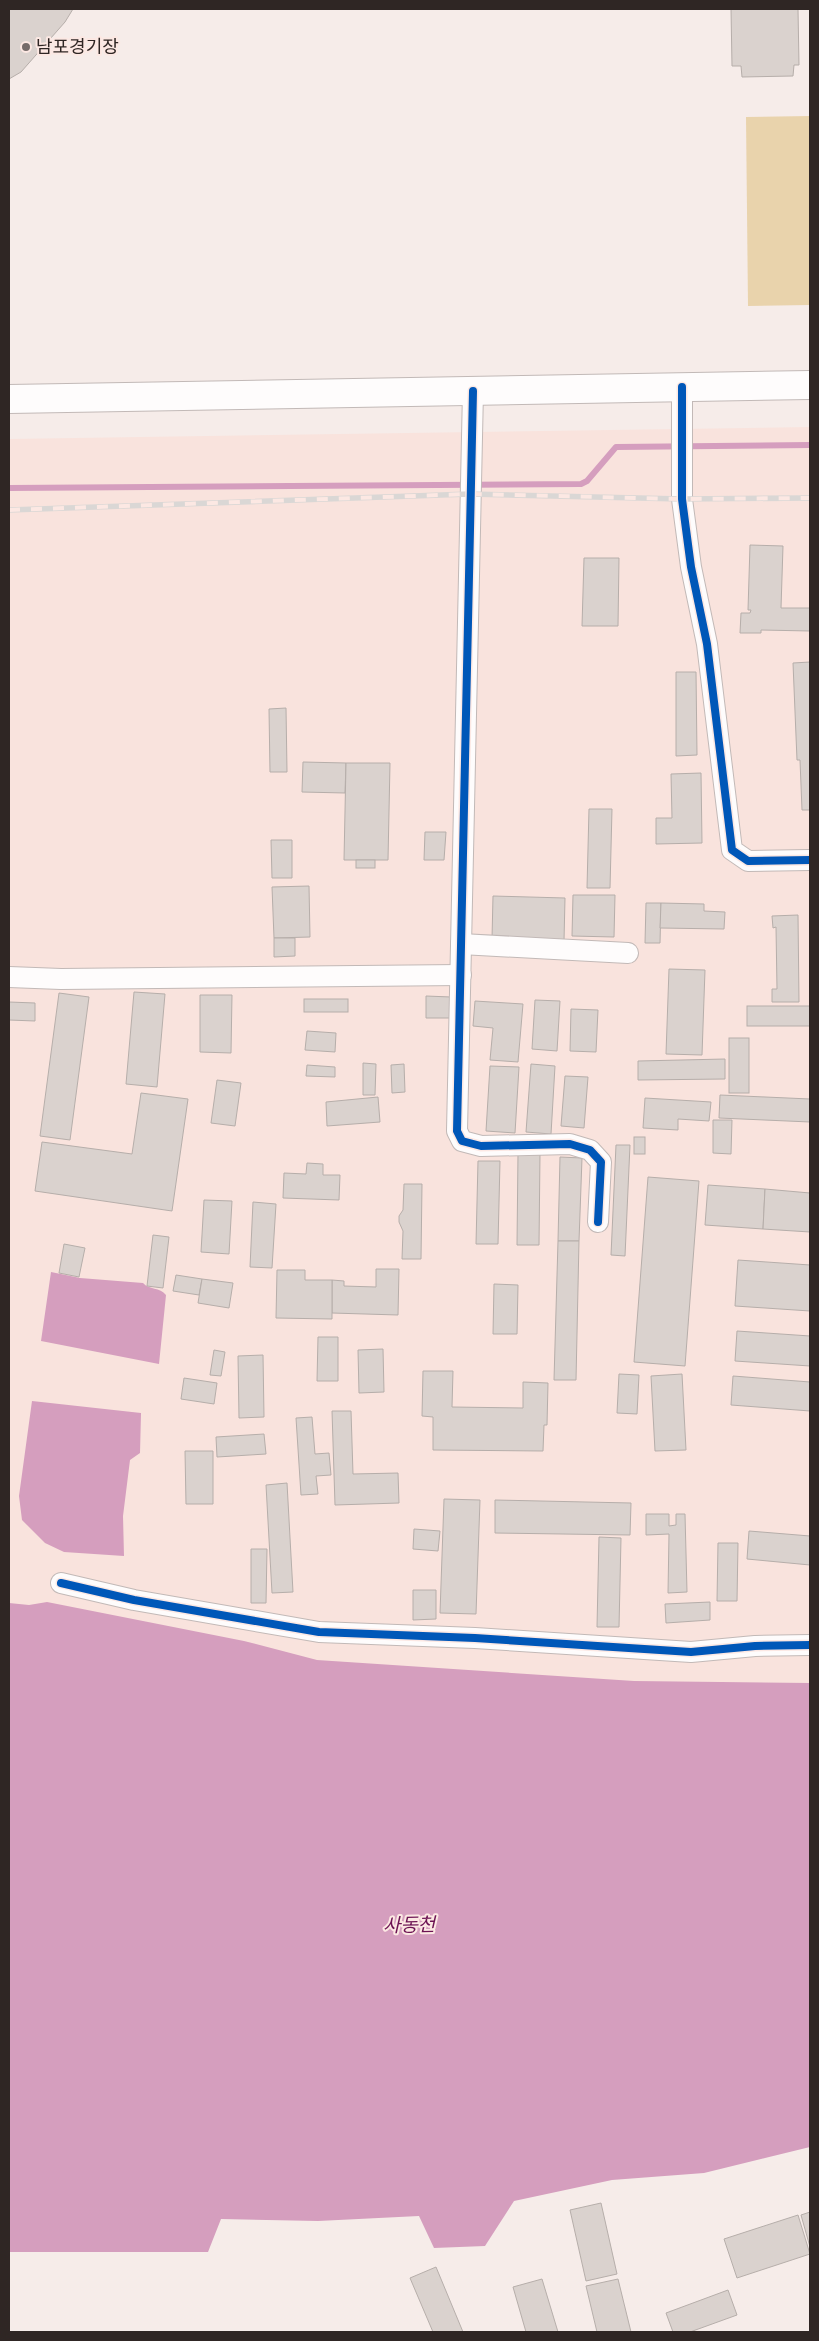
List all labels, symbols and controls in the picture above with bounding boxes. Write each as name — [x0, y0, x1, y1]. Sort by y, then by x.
place label: 남포경기장 — [36, 34, 119, 60]
marker: 남포경기장 — [20, 41, 32, 53]
water label: 사동천 — [383, 1911, 437, 1939]

